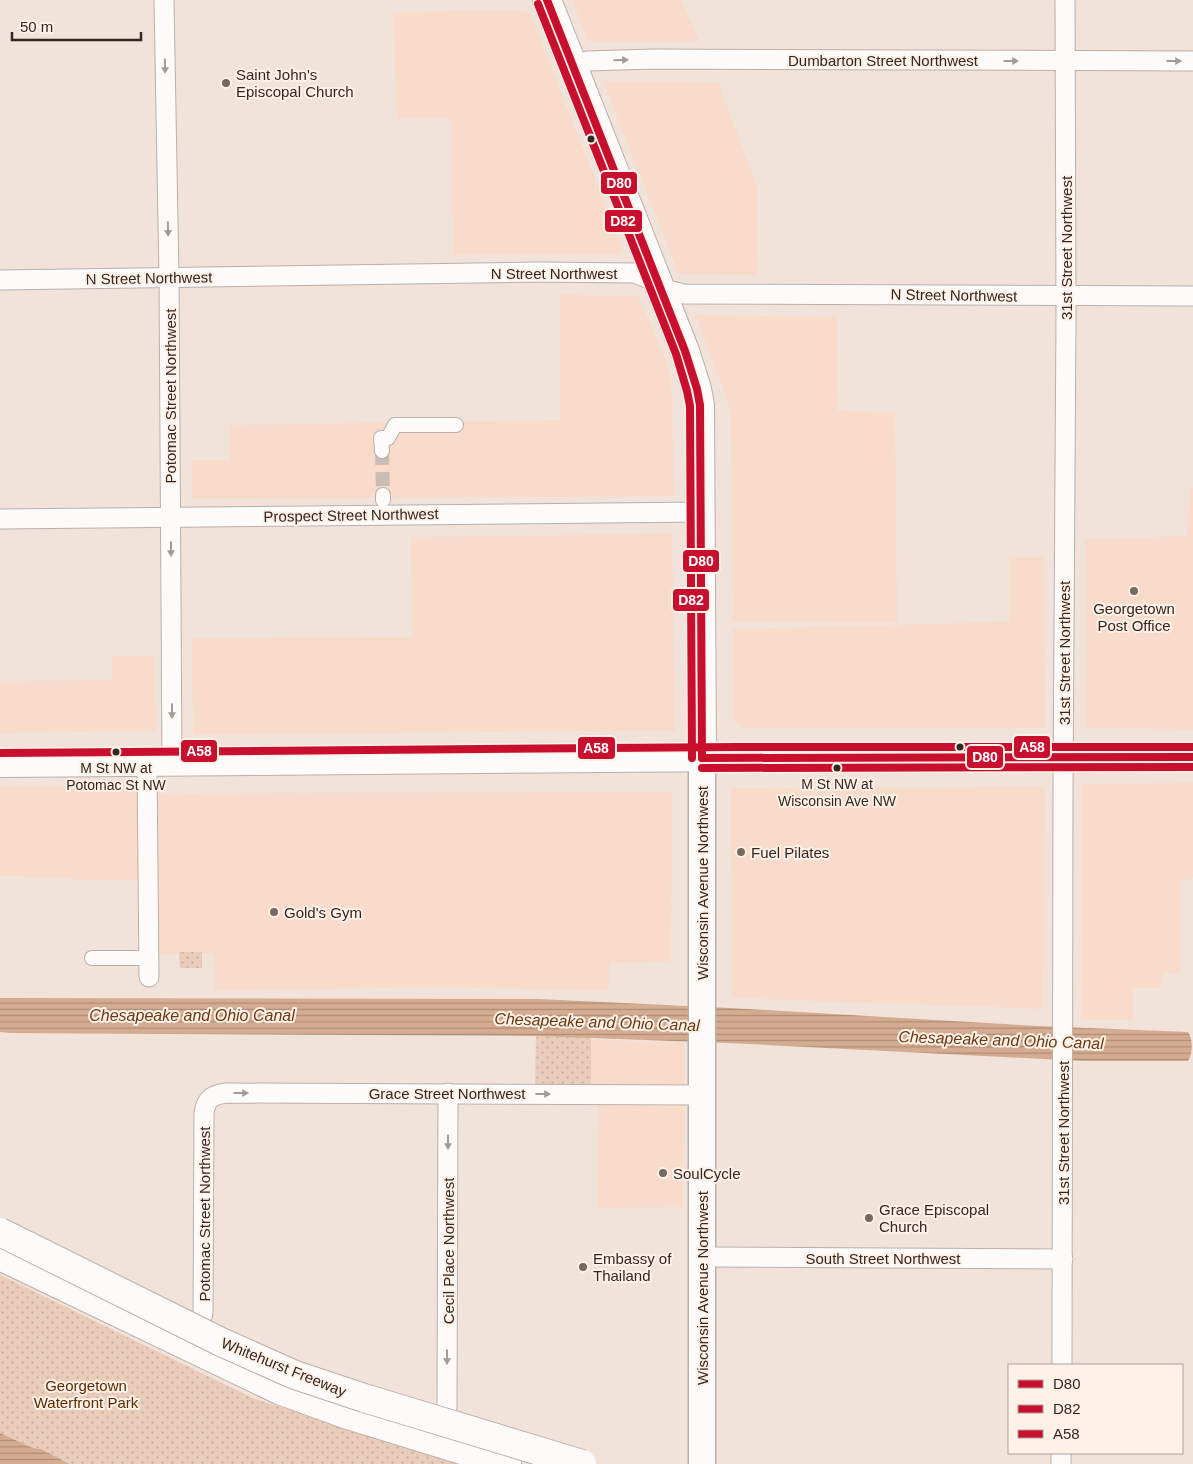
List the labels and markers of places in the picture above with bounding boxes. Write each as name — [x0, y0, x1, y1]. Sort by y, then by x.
place label: Saint John's Episcopal Church — [236, 66, 354, 100]
marker: Saint John's Episcopal Church — [220, 77, 232, 89]
unlabelled marker — [586, 134, 596, 144]
marker: Georgetown Post Office — [1128, 585, 1140, 597]
place label: Georgetown Post Office — [1093, 600, 1175, 634]
unlabelled marker — [955, 742, 965, 752]
marker: M St NW at Potomac St NW — [111, 747, 121, 757]
place label: M St NW at Potomac St NW — [66, 760, 167, 793]
marker: M St NW at Wisconsin Ave NW — [832, 763, 842, 773]
place label: M St NW at Wisconsin Ave NW — [778, 776, 897, 809]
place label: Fuel Pilates — [751, 844, 829, 861]
marker: Fuel Pilates — [735, 846, 747, 858]
place label: Gold's Gym — [284, 904, 362, 921]
marker: Gold's Gym — [268, 906, 280, 918]
place label: SoulCycle — [673, 1165, 741, 1182]
marker: SoulCycle — [657, 1167, 669, 1179]
place label: Grace Episcopal Church — [879, 1201, 989, 1235]
marker: Grace Episcopal Church — [863, 1212, 875, 1224]
place label: Embassy of Thailand — [593, 1250, 672, 1284]
marker: Embassy of Thailand — [577, 1261, 589, 1273]

